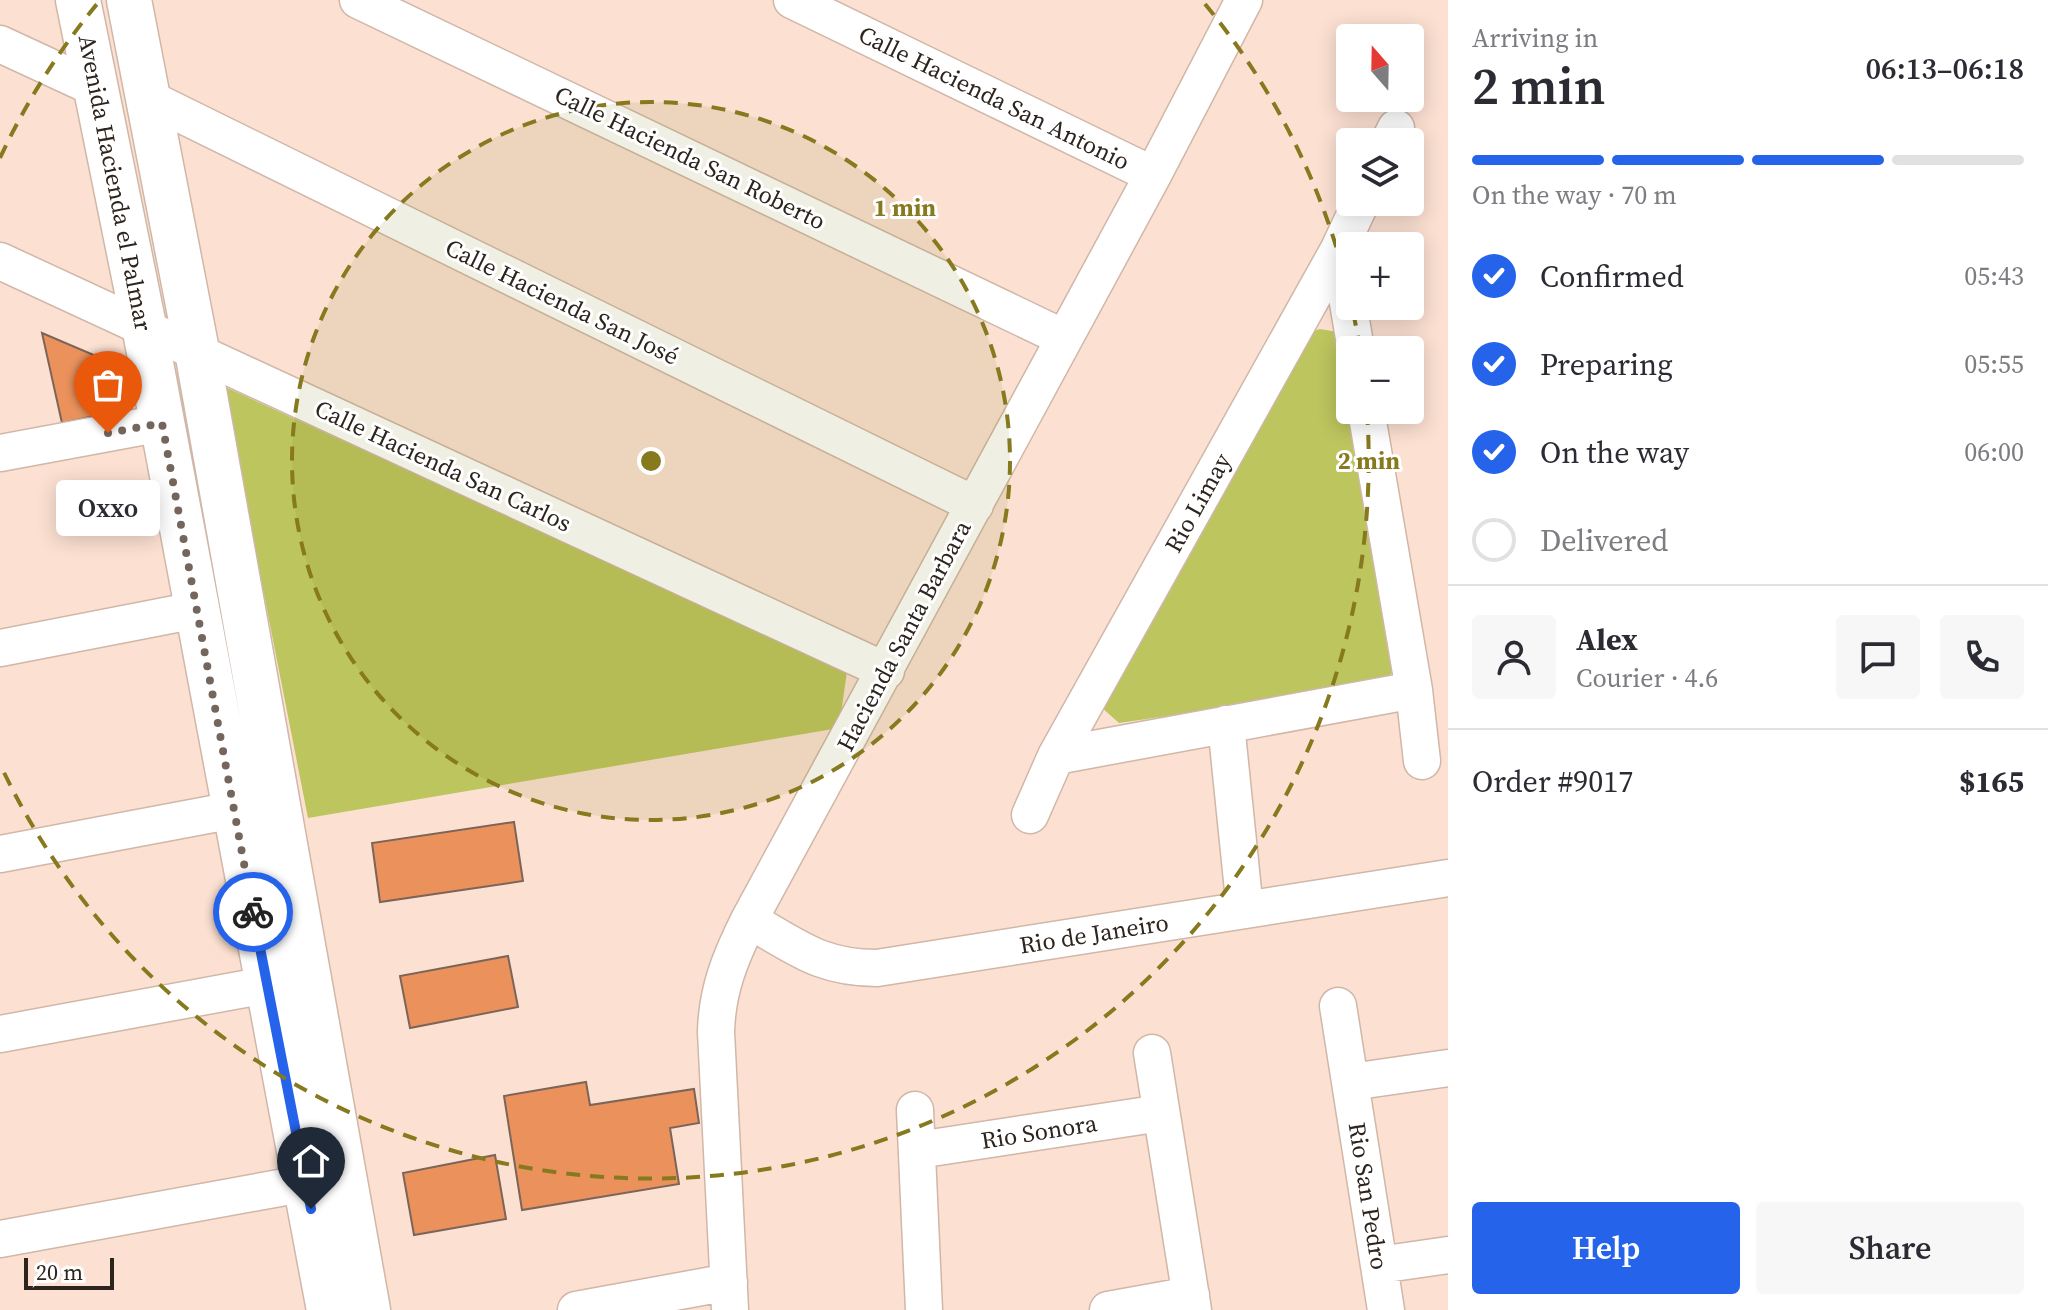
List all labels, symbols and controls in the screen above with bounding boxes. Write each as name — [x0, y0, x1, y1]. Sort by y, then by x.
street label: Calle Hacienda San Antonio — [853, 17, 1135, 178]
text: Arriving in — [1472, 20, 1598, 56]
north arrow — [1336, 24, 1424, 112]
map controls — [1336, 24, 1424, 424]
street label: Avenida Hacienda el Palmar — [71, 32, 160, 334]
text: 06:13–06:18 — [1865, 48, 2024, 89]
text: 2 min — [1472, 50, 1605, 121]
street label: Calle Hacienda San Roberto — [549, 78, 831, 238]
button: layers — [1336, 128, 1424, 216]
text: On the way · 70 m — [1472, 177, 1677, 213]
text: 1 min — [874, 191, 936, 224]
street label: Calle Hacienda San José — [440, 231, 684, 372]
button: + — [1336, 232, 1424, 320]
icon: check — [1472, 254, 1516, 298]
text: Confirmed — [1540, 256, 1684, 297]
text: 05:43 — [1964, 258, 2024, 294]
button: − — [1336, 336, 1424, 424]
icon: check — [1472, 342, 1516, 386]
text: Preparing — [1540, 344, 1673, 385]
text: 05:55 — [1964, 346, 2024, 382]
pin — [74, 351, 142, 433]
icon: bag — [86, 363, 130, 407]
street label: Calle Hacienda San Carlos — [310, 392, 577, 540]
icon: check — [1472, 430, 1516, 474]
text: On the way — [1540, 432, 1689, 473]
text: 06:00 — [1964, 434, 2024, 470]
text: 2 min — [1338, 444, 1400, 477]
centre of rings — [637, 447, 665, 475]
street label: Rio Limay — [1157, 447, 1239, 558]
callout: Oxxo — [56, 481, 160, 537]
text: Oxxo — [78, 490, 138, 526]
street label: Hacienda Santa Barbara — [829, 514, 979, 757]
text: Delivered — [1540, 520, 1668, 561]
button: person — [1472, 615, 1556, 699]
button: chat — [1836, 615, 1920, 699]
button: phone — [1940, 615, 2024, 699]
text: Alex — [1576, 619, 1638, 660]
text: Courier · 4.6 — [1576, 660, 1718, 696]
text: Order #9017 — [1472, 761, 1633, 802]
text: $165 — [1959, 761, 2024, 802]
courier — [213, 872, 293, 952]
icon: bike — [231, 890, 275, 934]
street label: Rio de Janeiro — [1017, 905, 1171, 962]
street label: Rio Sonora — [979, 1106, 1100, 1157]
street label: Rio San Pedro — [1341, 1120, 1396, 1272]
pin — [277, 1127, 345, 1209]
icon: home — [289, 1139, 333, 1183]
button: Help — [1472, 1202, 1740, 1294]
button: Share — [1756, 1202, 2024, 1294]
scale bar — [24, 1254, 114, 1290]
text: 20 m — [36, 1257, 83, 1287]

